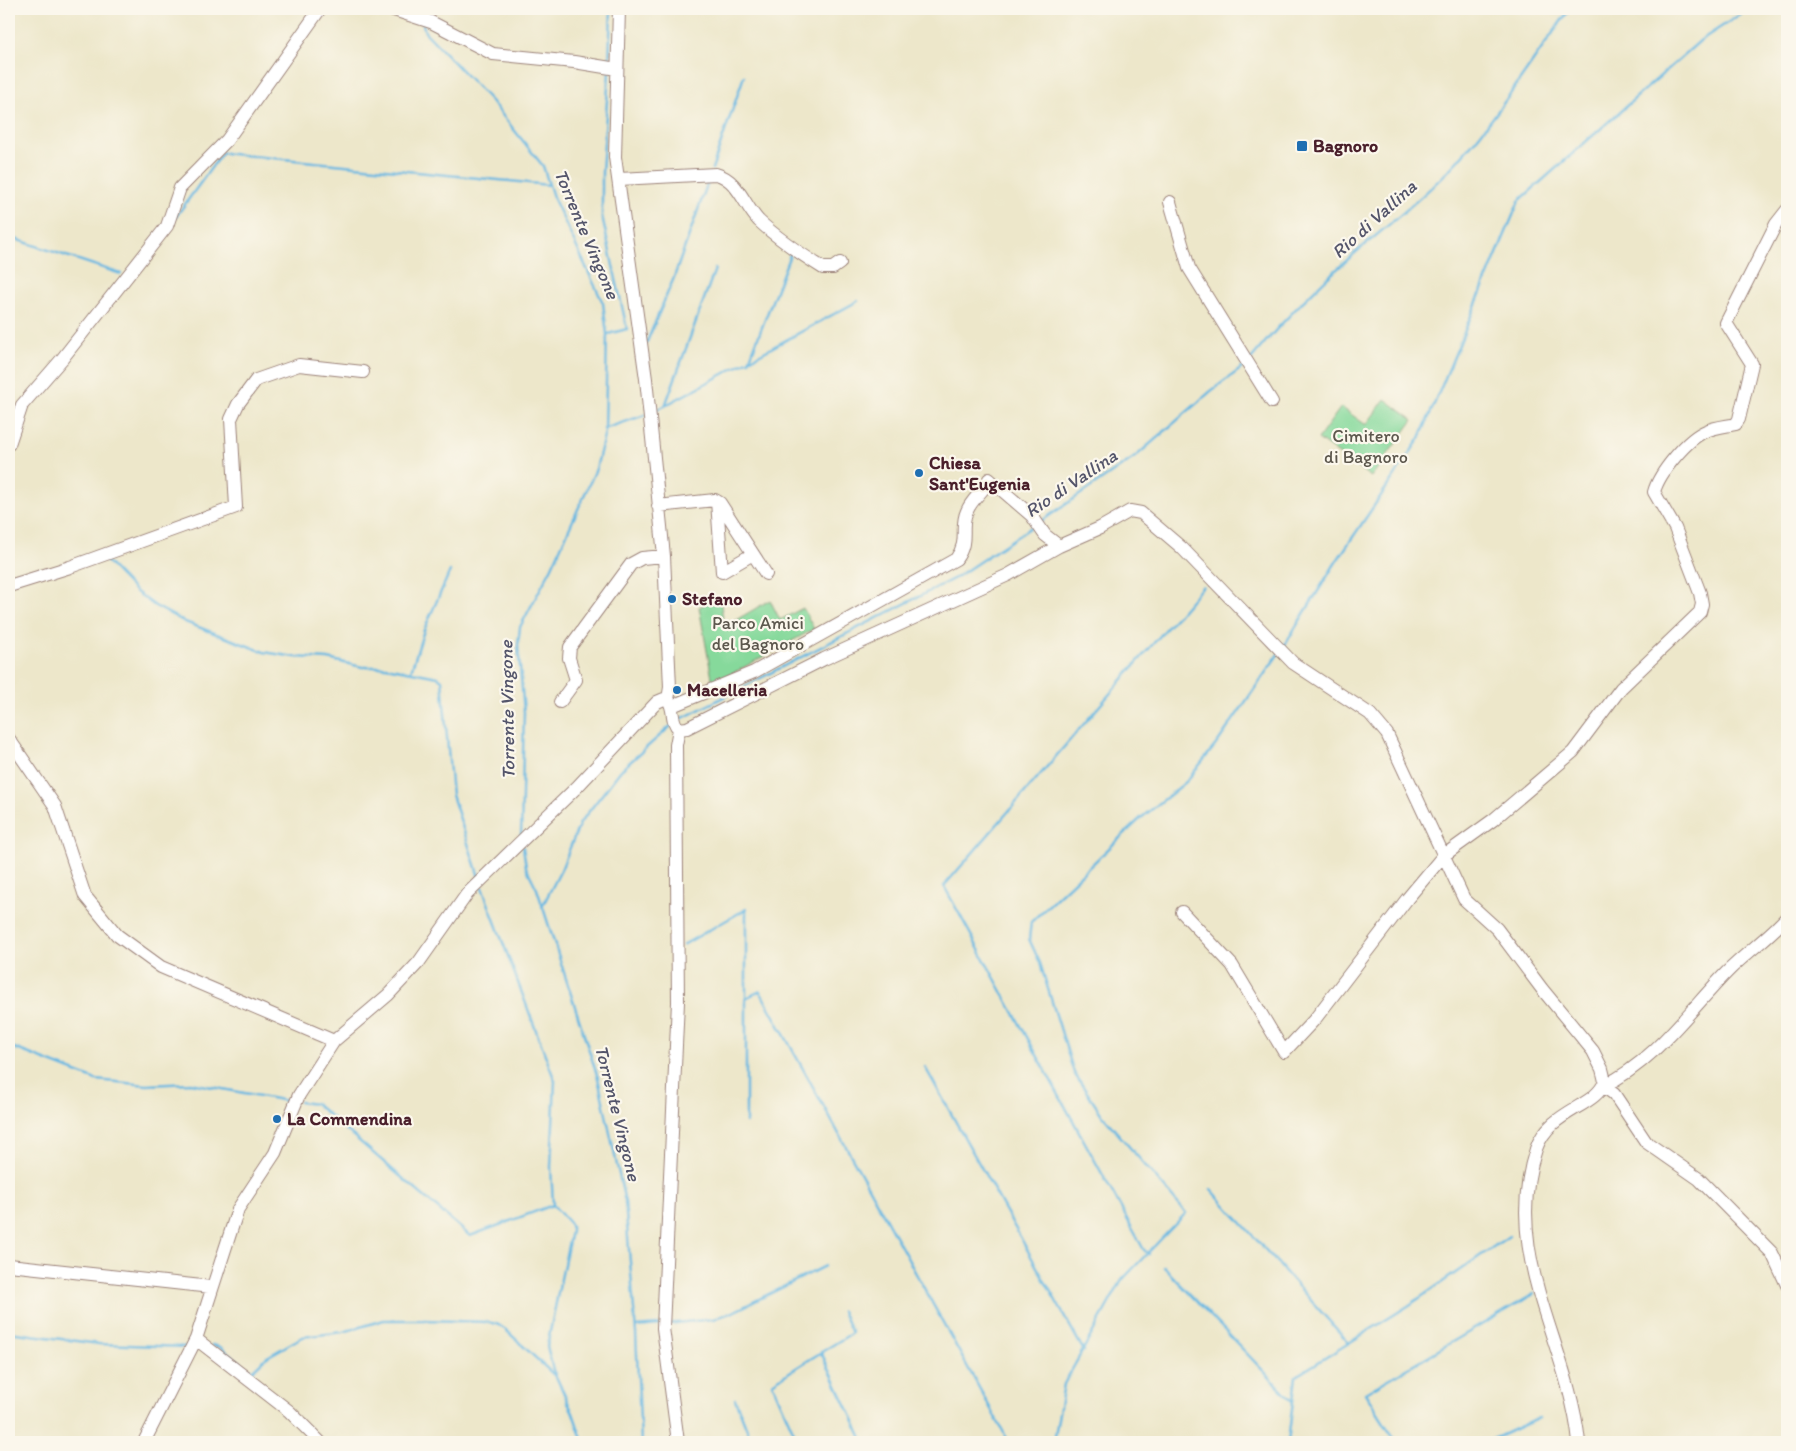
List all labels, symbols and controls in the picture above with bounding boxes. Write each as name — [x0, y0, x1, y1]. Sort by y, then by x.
place label: Bagnoro — [1313, 135, 1378, 157]
marker: Bagnoro — [1295, 139, 1309, 153]
water label: Torrente Vingone — [549, 166, 625, 303]
water label: Rio di Vallina — [1327, 175, 1421, 263]
park label: Cimitero di Bagnoro — [1324, 425, 1408, 468]
water label: Rio di Vallina — [1020, 444, 1122, 522]
place label: Chiesa Sant'Eugenia — [929, 452, 1030, 495]
marker: Chiesa Sant'Eugenia — [913, 467, 925, 479]
place label: Stefano — [682, 588, 742, 610]
marker: Stefano — [666, 593, 678, 605]
park label: Parco Amici del Bagnoro — [712, 612, 804, 655]
water label: Torrente Vingone — [494, 639, 520, 780]
place label: Macelleria — [687, 679, 767, 701]
marker: Macelleria — [671, 684, 683, 696]
water label: Torrente Vingone — [590, 1043, 646, 1184]
place label: La Commendina — [287, 1108, 412, 1130]
marker: La Commendina — [271, 1113, 283, 1125]

